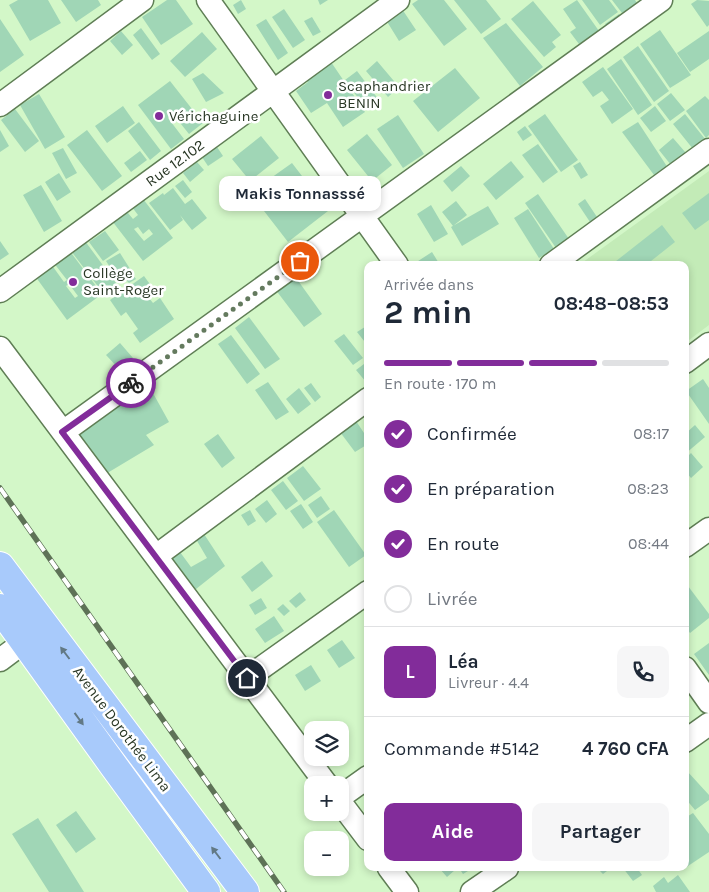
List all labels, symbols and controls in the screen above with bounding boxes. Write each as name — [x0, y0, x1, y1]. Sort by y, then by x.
place label: Scaphandrier BENIN — [338, 77, 431, 112]
marker: Scaphandrier BENIN — [322, 89, 334, 101]
place label: Vérichaguine — [169, 107, 258, 125]
marker: Vérichaguine — [153, 110, 165, 122]
street label: Rue 12.102 — [142, 136, 208, 190]
callout: Makis Tonnasssé — [219, 176, 381, 211]
text: Makis Tonnasssé — [235, 184, 365, 203]
pin — [279, 240, 321, 282]
icon: bag — [286, 247, 314, 275]
place label: Collège Saint-Roger — [83, 264, 164, 299]
text: Arrivée dans — [384, 275, 474, 294]
marker: Collège Saint-Roger — [67, 276, 79, 288]
text: 08:48–08:53 — [554, 293, 669, 315]
text: 2 min — [384, 294, 472, 331]
courier — [106, 358, 156, 408]
icon: bike — [117, 369, 145, 397]
text: En route · 170 m — [384, 374, 496, 393]
icon: check — [384, 420, 412, 448]
text: Confirmée — [427, 423, 517, 445]
text: 08:17 — [633, 424, 669, 443]
icon: check — [384, 475, 412, 503]
text: En préparation — [427, 478, 555, 500]
text: 08:23 — [627, 479, 669, 498]
icon: check — [384, 530, 412, 558]
text: En route — [427, 533, 499, 555]
text: 08:44 — [628, 534, 669, 553]
text: Livrée — [427, 588, 477, 610]
button: phone — [617, 646, 669, 698]
one-way arrow — [60, 647, 71, 660]
text: Léa — [448, 651, 479, 673]
pin — [226, 657, 268, 699]
text: L — [405, 661, 415, 683]
street label: Avenue Dorothée Lima — [69, 663, 175, 795]
icon: home — [233, 664, 261, 692]
text: Livreur · 4.4 — [448, 673, 529, 692]
one-way arrow — [74, 712, 84, 725]
map controls — [304, 721, 349, 876]
button: layers — [304, 721, 349, 766]
text: Commande #5142 — [384, 738, 540, 760]
text: 4 760 CFA — [582, 738, 669, 760]
button: + — [304, 776, 349, 821]
button: Aide — [384, 803, 522, 861]
button: Partager — [532, 803, 669, 861]
button: − — [304, 831, 349, 876]
one-way arrow — [210, 847, 221, 860]

